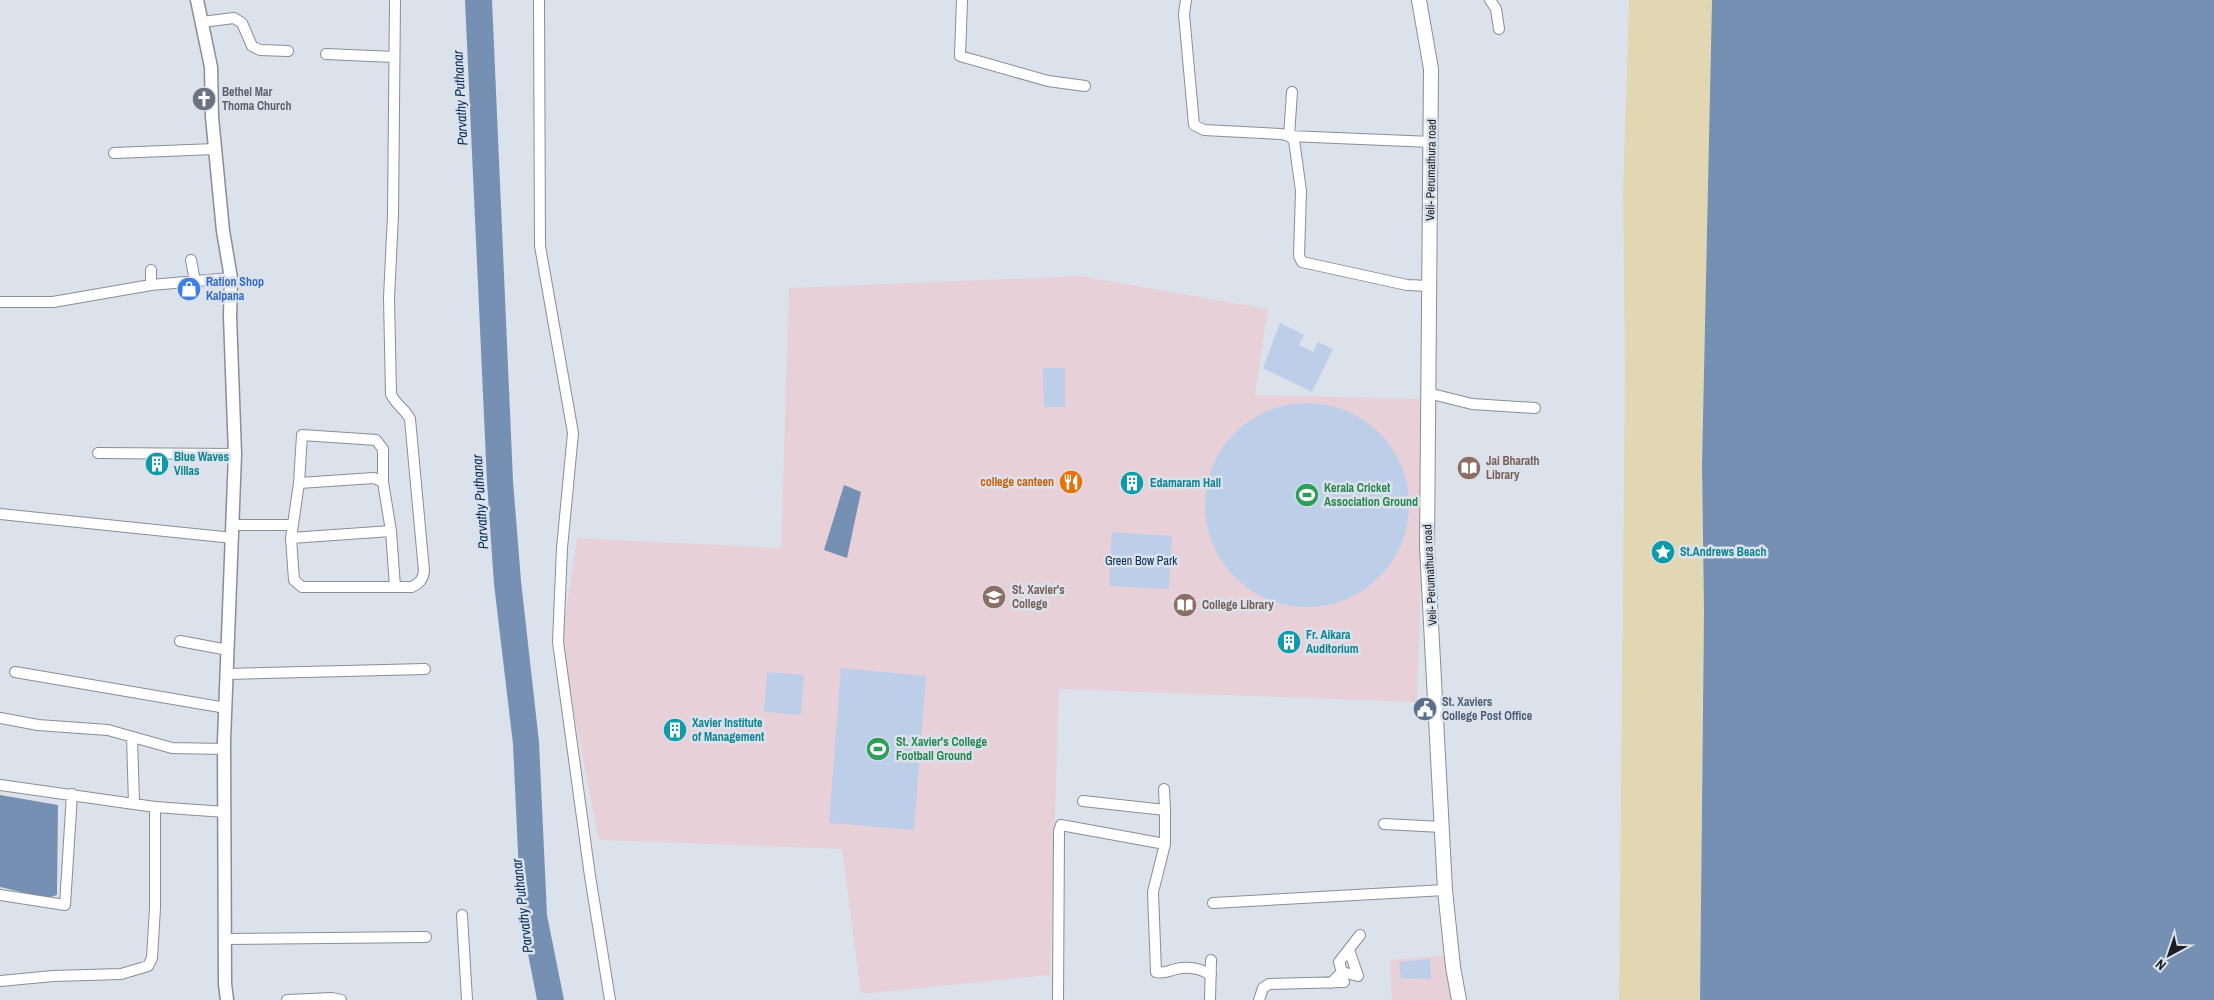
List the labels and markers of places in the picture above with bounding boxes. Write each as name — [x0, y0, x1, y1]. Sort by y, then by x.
place label: Bethel Mar Thoma Church — [222, 84, 291, 114]
church icon: Bethel Mar Thoma Church — [191, 86, 217, 112]
place label: Ration Shop Kalpana — [206, 274, 264, 304]
shop icon: Ration Shop Kalpana — [176, 276, 202, 302]
place label: Blue Waves Villas — [174, 449, 229, 479]
building icon: Blue Waves Villas — [144, 451, 170, 477]
place label: Jai Bharath Library — [1486, 453, 1540, 483]
library icon: Jai Bharath Library — [1456, 455, 1482, 481]
restaurant icon: college canteen — [1058, 469, 1084, 495]
building icon: Edamaram Hall — [1119, 470, 1145, 496]
place label: college canteen — [980, 474, 1054, 490]
place label: Edamaram Hall — [1150, 475, 1221, 491]
place label: Kerala Cricket Association Ground — [1324, 480, 1418, 510]
sports icon: Kerala Cricket Association Ground — [1294, 482, 1320, 508]
place icon: St.Andrews Beach — [1650, 539, 1676, 565]
place label: St.Andrews Beach — [1680, 544, 1766, 560]
place label: St. Xavier's College — [1012, 582, 1065, 612]
school or university icon: St. Xavier's College — [981, 584, 1007, 610]
library icon: College Library — [1172, 592, 1198, 618]
place label: College Library — [1202, 597, 1274, 613]
place label: Fr. Aikara Auditorium — [1306, 627, 1359, 657]
building icon: Fr. Aikara Auditorium — [1276, 629, 1302, 655]
place label: St. Xaviers College Post Office — [1442, 694, 1533, 724]
public building icon: St. Xaviers College Post Office — [1412, 696, 1438, 722]
place label: Xavier Institute of Management — [692, 715, 765, 745]
building icon: Xavier Institute of Management — [662, 717, 688, 743]
place label: St. Xavier's College Football Ground — [896, 734, 987, 764]
sports icon: St. Xavier's College Football Ground — [865, 736, 891, 762]

